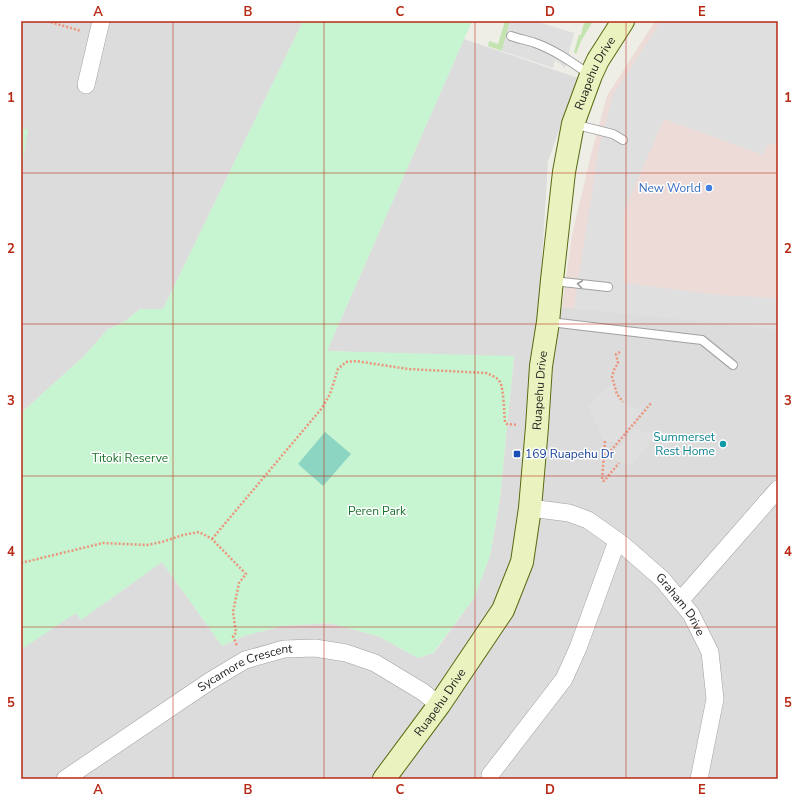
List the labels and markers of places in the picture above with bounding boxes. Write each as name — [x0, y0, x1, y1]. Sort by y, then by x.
place label: New World — [639, 180, 701, 196]
marker: New World — [704, 183, 714, 193]
place label: Summerset Rest Home — [653, 429, 716, 459]
marker: Summerset Rest Home — [718, 439, 728, 449]
place label: 169 Ruapehu Dr — [525, 446, 615, 462]
marker: 169 Ruapehu Dr — [512, 449, 522, 459]

